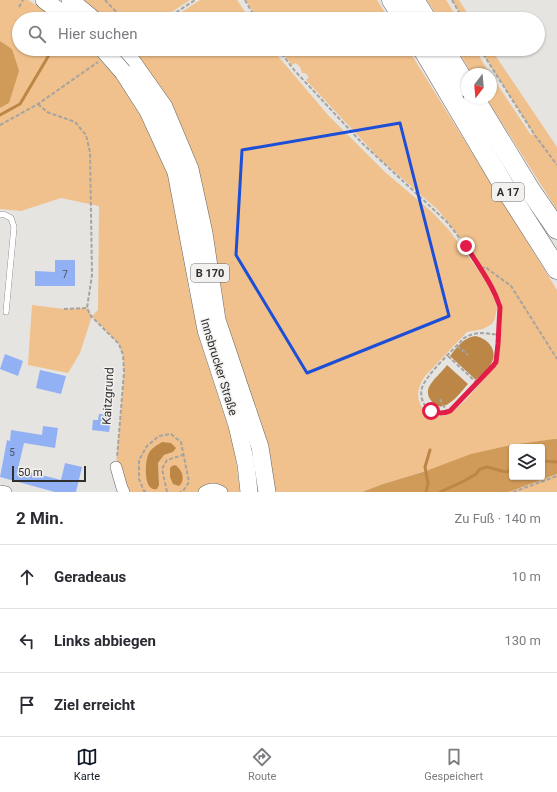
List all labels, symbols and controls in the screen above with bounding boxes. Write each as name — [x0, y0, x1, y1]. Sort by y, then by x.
search box — [12, 12, 545, 56]
icon: search — [26, 23, 48, 45]
text: Hier suchen — [58, 25, 137, 43]
north arrow — [461, 68, 497, 104]
road number: A 17 — [492, 183, 524, 201]
route end — [457, 237, 475, 255]
road number: B 170 — [191, 264, 229, 282]
house number: 7 — [62, 269, 68, 280]
street label: Innsbrucker Straße — [198, 317, 240, 417]
street label: Kaitzgrund — [100, 367, 116, 425]
route start — [422, 402, 440, 420]
map controls — [509, 444, 545, 480]
button: layers — [509, 444, 545, 480]
house number: 5 — [9, 447, 15, 458]
scale bar — [12, 464, 86, 483]
text: 50 m — [18, 466, 43, 479]
text: 2 Min. — [16, 508, 64, 528]
text: Zu Fuß · 140 m — [455, 511, 541, 526]
icon: ahead — [16, 566, 38, 588]
text: Geradeaus — [54, 568, 126, 586]
text: 10 m — [512, 569, 541, 584]
icon: left — [16, 630, 38, 652]
text: Links abbiegen — [54, 632, 156, 650]
text: 130 m — [504, 633, 541, 648]
icon: arrive — [16, 694, 38, 716]
text: Ziel erreicht — [54, 696, 135, 714]
tab: Karte — [74, 746, 100, 783]
tab: Route — [248, 746, 276, 783]
tab: Gespeichert — [424, 746, 483, 783]

